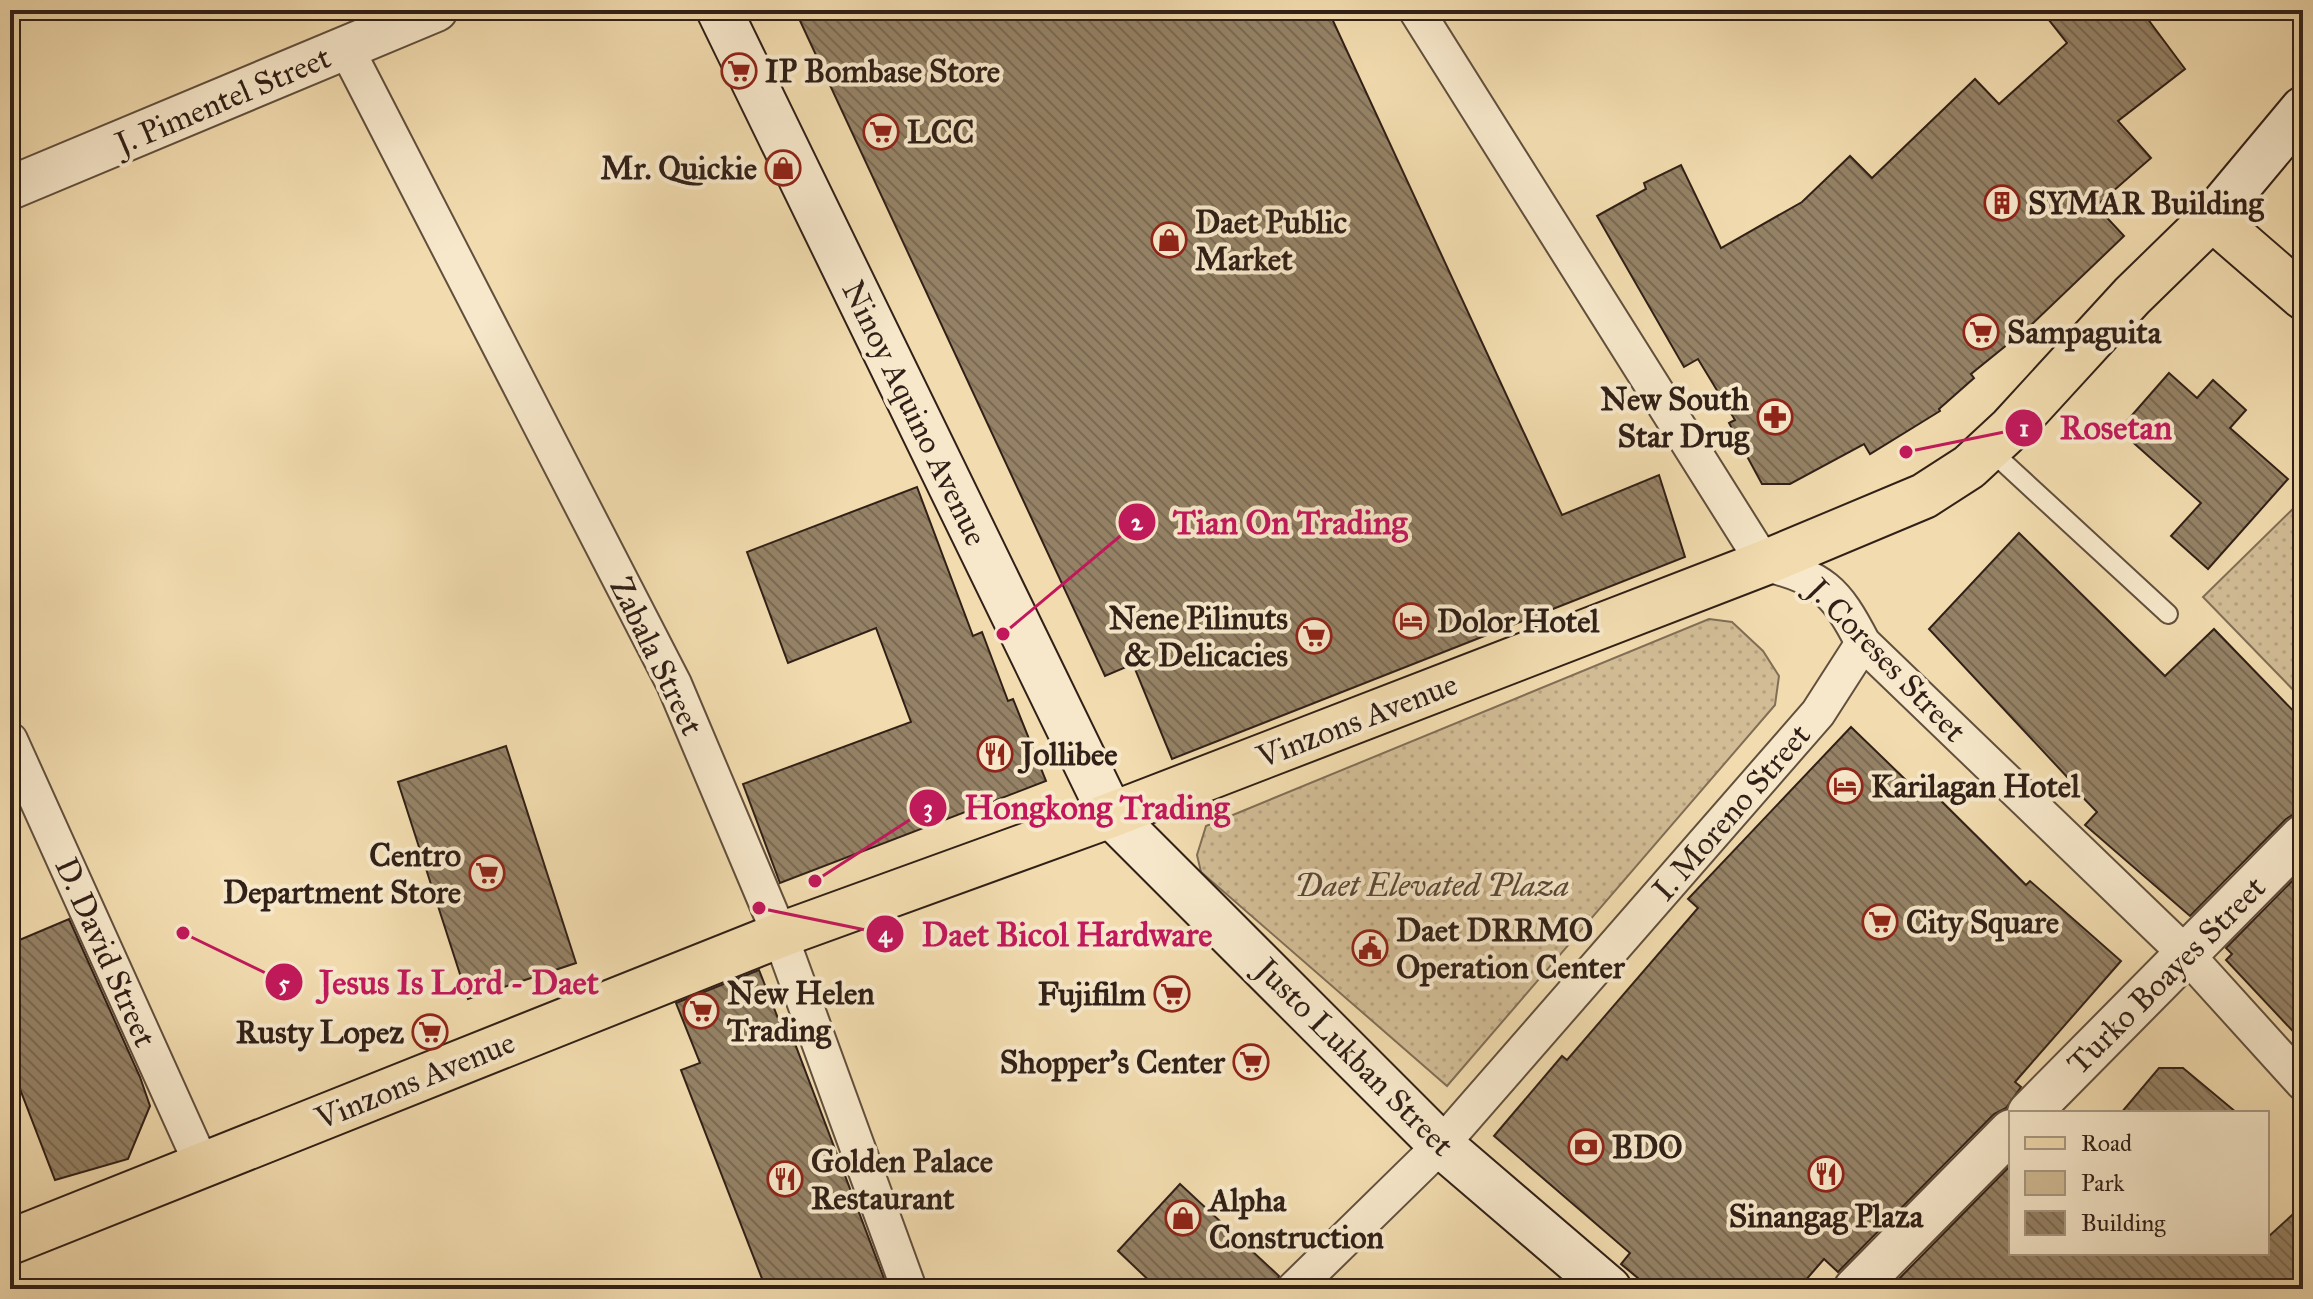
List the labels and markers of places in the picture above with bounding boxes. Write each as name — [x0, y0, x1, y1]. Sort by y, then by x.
supermarket icon: IP Bombase Store — [720, 52, 758, 90]
place label: IP Bombase Store — [765, 52, 1000, 91]
supermarket icon: LCC — [862, 113, 900, 151]
place label: LCC — [907, 113, 974, 152]
place label: Mr. Quickie — [601, 149, 757, 188]
shop icon: Mr. Quickie — [764, 149, 802, 187]
building icon: SYMAR Building — [1983, 184, 2021, 222]
place label: SYMAR Building — [2028, 184, 2264, 223]
place label: Daet Public Market — [1195, 203, 1347, 279]
shop icon: Daet Public Market — [1150, 221, 1188, 259]
supermarket icon: Sampaguita — [1962, 313, 2000, 351]
place label: Sampaguita — [2007, 313, 2163, 352]
place label: New South Star Drug — [1600, 380, 1750, 456]
pharmacy icon: New South Star Drug — [1756, 398, 1794, 436]
callout: Rosetan — [2004, 399, 2188, 457]
callout: Tian On Trading — [1117, 493, 1423, 551]
place label: Nene Pilinuts & Delicacies — [1109, 599, 1288, 675]
hotel icon: Dolor Hotel — [1392, 602, 1430, 640]
place label: Dolor Hotel — [1437, 602, 1600, 641]
supermarket icon: Nene Pilinuts & Delicacies — [1295, 617, 1333, 655]
restaurant icon: Jollibee — [976, 735, 1014, 773]
place label: Jollibee — [1017, 735, 1118, 774]
hotel icon: Karilagan Hotel — [1826, 767, 1864, 805]
place label: Karilagan Hotel — [1871, 767, 2081, 806]
callout: Hongkong Trading — [908, 779, 1245, 837]
place label: Centro Department Store — [223, 836, 461, 912]
supermarket icon: Centro Department Store — [468, 854, 506, 892]
supermarket icon: City Square — [1861, 903, 1899, 941]
place label: City Square — [1906, 903, 2059, 942]
callout: Daet Bicol Hardware — [865, 905, 1228, 963]
place label: Daet DRRMO Operation Center — [1396, 911, 1626, 987]
public building icon: Daet DRRMO Operation Center — [1351, 929, 1389, 967]
callout: Jesus Is Lord - Daet — [264, 953, 615, 1011]
place label: New Helen Trading — [727, 974, 875, 1050]
place label: Fujifilm — [1038, 975, 1146, 1014]
supermarket icon: Fujifilm — [1153, 975, 1191, 1013]
supermarket icon: New Helen Trading — [682, 992, 720, 1030]
place label: Rusty Lopez — [236, 1013, 404, 1052]
supermarket icon: Rusty Lopez — [411, 1013, 449, 1051]
place label: Shopper's Center — [1000, 1043, 1226, 1082]
supermarket icon: Shopper's Center — [1232, 1043, 1270, 1081]
bank icon: BDO — [1567, 1128, 1605, 1166]
place label: BDO — [1612, 1128, 1683, 1167]
place label: Golden Palace Restaurant — [811, 1142, 993, 1218]
restaurant icon: Sinangag Plaza — [1807, 1155, 1845, 1193]
restaurant icon: Golden Palace Restaurant — [766, 1160, 804, 1198]
place label: Alpha Construction — [1207, 1181, 1385, 1257]
place label: Sinangag Plaza — [1729, 1197, 1925, 1236]
shop icon: Alpha Construction — [1164, 1199, 1202, 1237]

